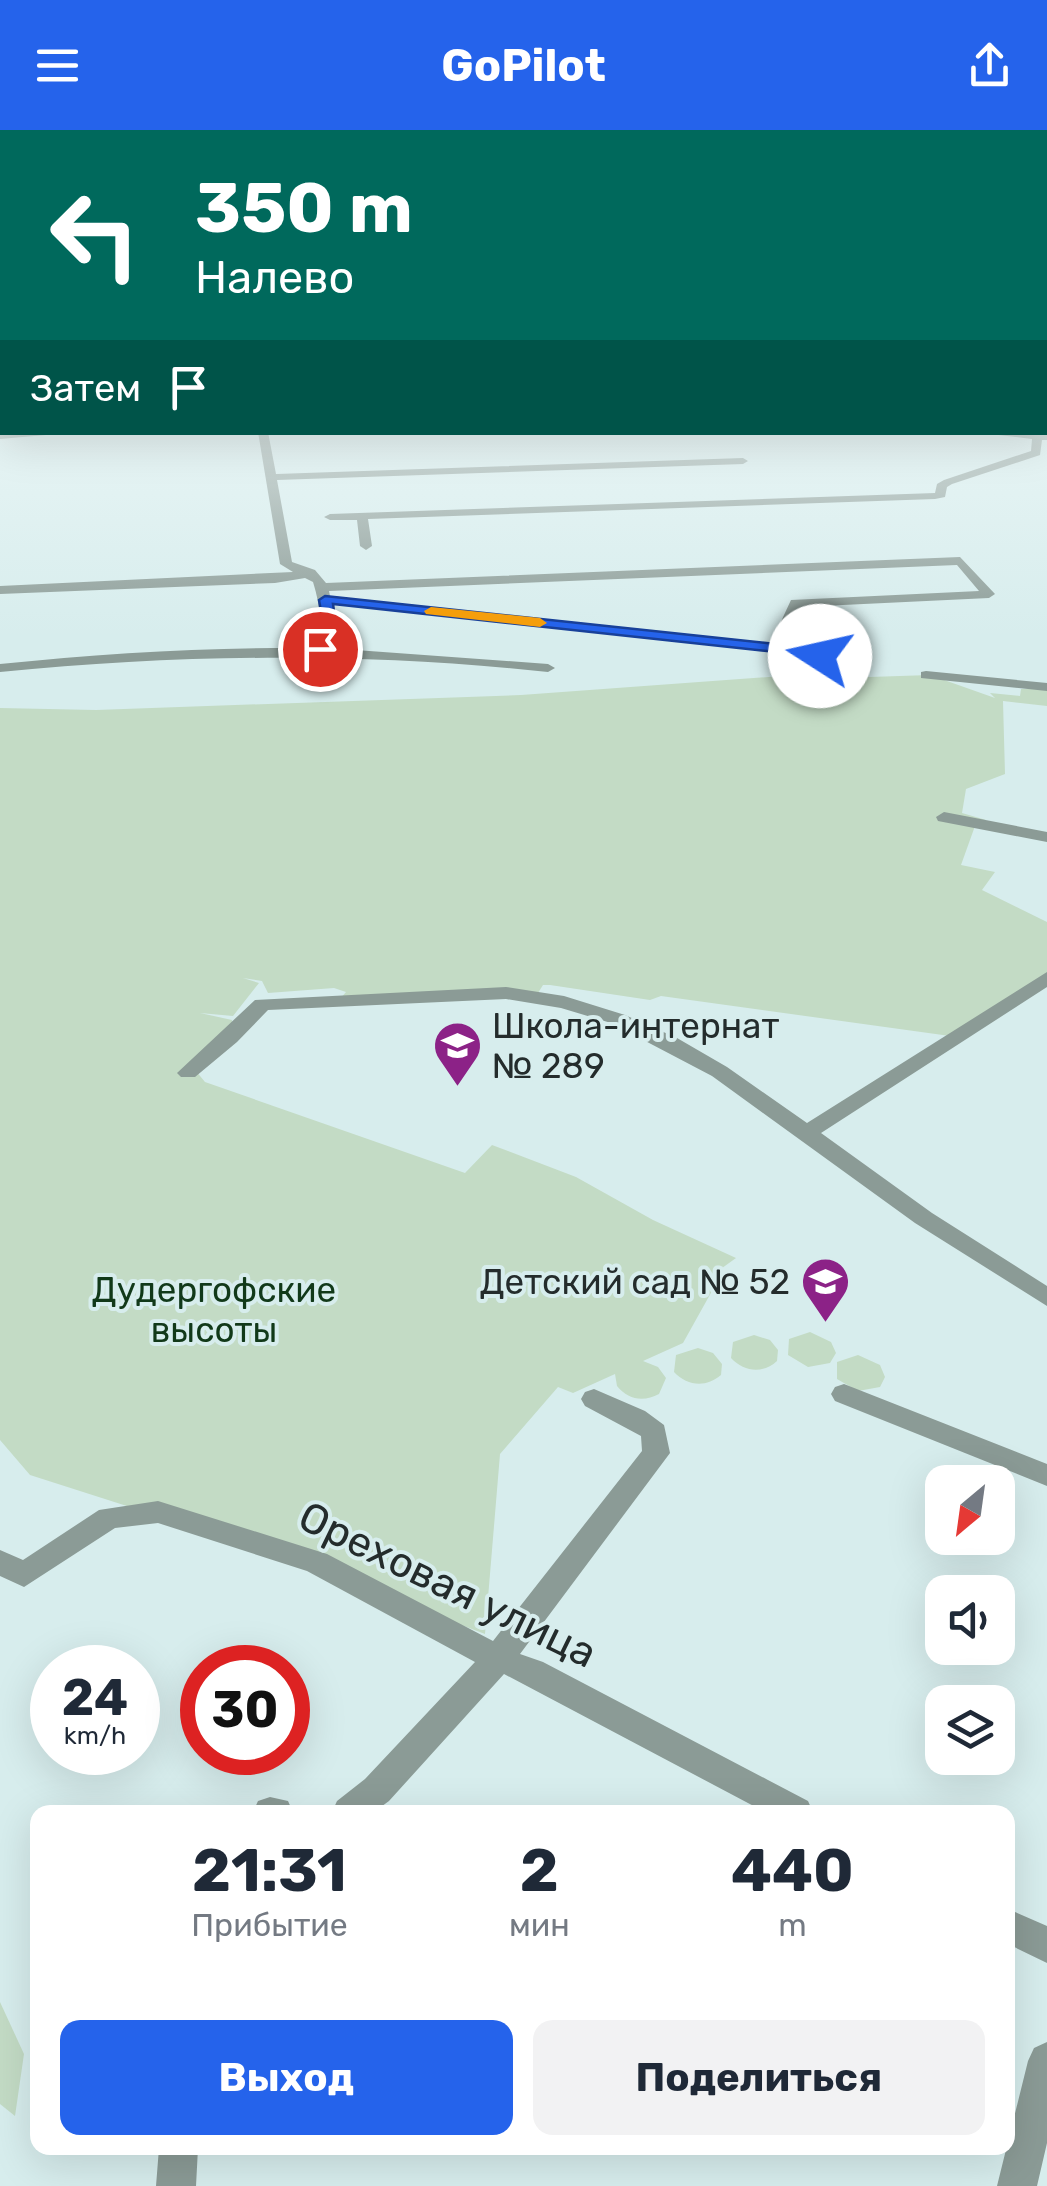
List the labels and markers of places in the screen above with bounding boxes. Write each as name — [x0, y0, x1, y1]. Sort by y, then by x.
pin — [278, 607, 363, 692]
place label: Школа-интернат № 289 — [492, 1005, 779, 1087]
school or university icon: Школа-интернат № 289 — [431, 1020, 483, 1088]
school or university icon: Детский сад № 52 — [799, 1256, 851, 1324]
place label: Детский сад № 52 — [480, 1261, 790, 1303]

